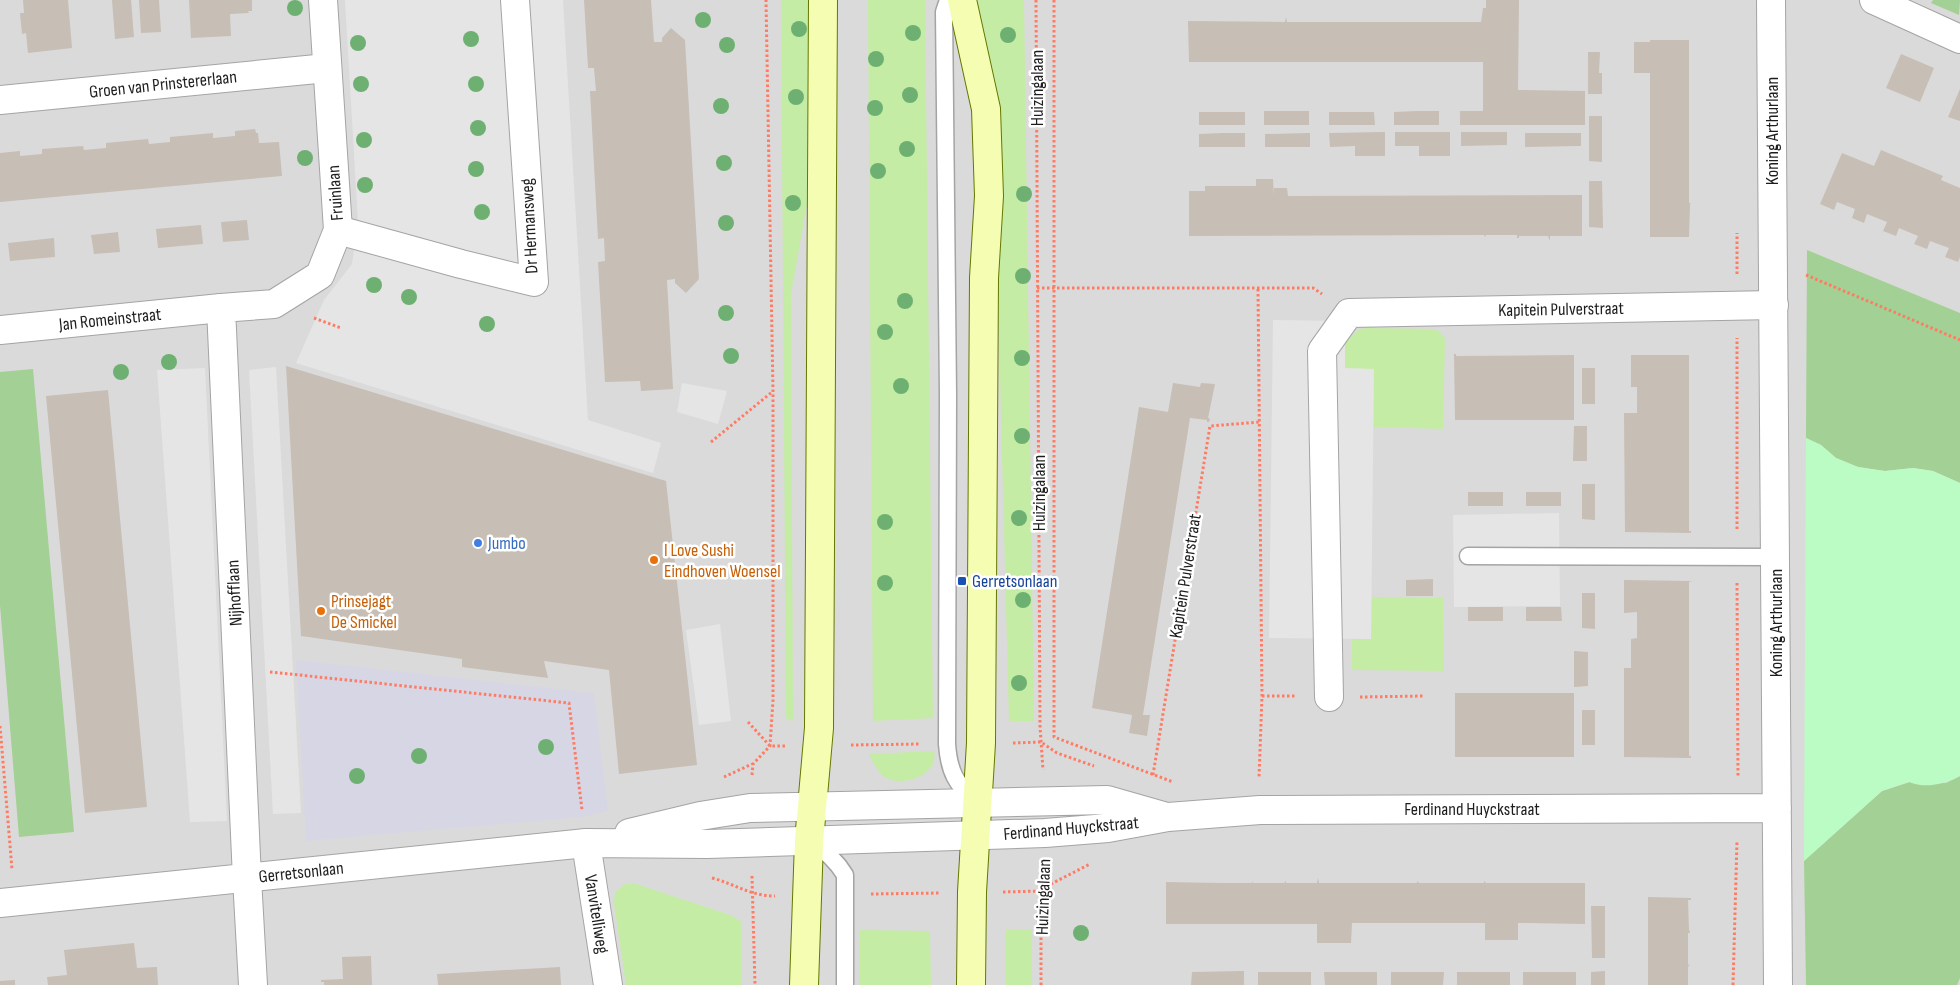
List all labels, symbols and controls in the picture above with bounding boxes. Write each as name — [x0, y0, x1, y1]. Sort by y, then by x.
street label: Huizingalaan — [1027, 50, 1048, 126]
street label: Groen van Prinstererlaan — [88, 66, 238, 103]
street label: Koning Arthurlaan — [1762, 77, 1783, 185]
street label: Fruinlaan — [323, 165, 348, 221]
street label: Dr Hermansweg — [517, 178, 542, 274]
street label: Kapitein Pulverstraat — [1498, 298, 1625, 321]
street label: Jan Romeinstraat — [57, 304, 163, 335]
street label: Huizingalaan — [1029, 455, 1050, 531]
street label: Kapitein Pulverstraat — [1165, 512, 1206, 640]
place label: Jumbo — [487, 533, 526, 554]
marker: Jumbo — [472, 537, 484, 549]
place label: I Love Sushi Eindhoven Woensel — [664, 540, 781, 582]
marker: I Love Sushi Eindhoven Woensel — [648, 554, 660, 566]
street label: Nijhofflaan — [222, 559, 247, 627]
street label: Koning Arthurlaan — [1766, 569, 1787, 677]
place label: Gerretsonlaan — [972, 571, 1057, 592]
marker: Gerretsonlaan — [956, 575, 968, 587]
place label: Prinsejagt De Smickel — [331, 591, 397, 633]
marker: Prinsejagt De Smickel — [315, 605, 327, 617]
street label: Ferdinand Huyckstraat — [1404, 799, 1540, 820]
street label: Ferdinand Huyckstraat — [1003, 812, 1140, 845]
street label: Gerretsonlaan — [257, 858, 345, 887]
street label: Huizingalaan — [1032, 859, 1055, 936]
street label: Vanvitelliweg — [580, 873, 613, 955]

